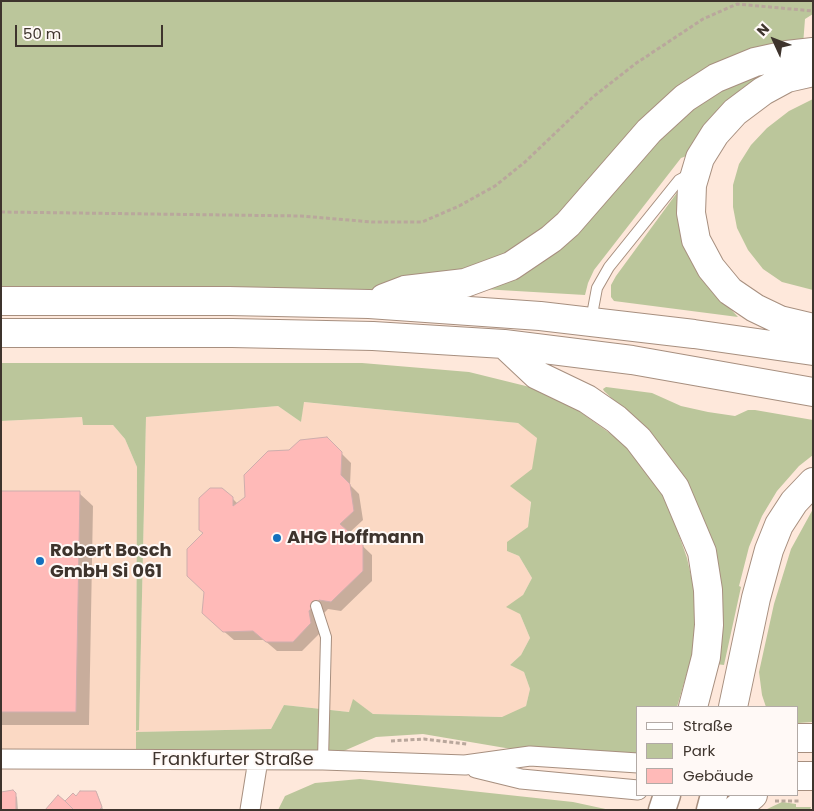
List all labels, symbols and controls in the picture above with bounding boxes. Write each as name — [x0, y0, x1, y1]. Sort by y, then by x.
scale bar — [18, 15, 165, 47]
north arrow — [749, 15, 799, 65]
text: N — [752, 19, 774, 40]
text: 50 m — [23, 23, 61, 44]
place label: AHG Hoffmann — [287, 527, 424, 549]
marker: AHG Hoffmann — [271, 532, 283, 544]
place label: Robert Bosch GmbH Si 061 — [50, 540, 172, 582]
marker: Robert Bosch GmbH Si 061 — [34, 555, 46, 567]
legend — [636, 706, 799, 796]
text: Straße — [683, 715, 733, 736]
text: Park — [683, 740, 715, 761]
street label: Frankfurter Straße — [152, 749, 314, 771]
text: Gebäude — [683, 765, 753, 786]

